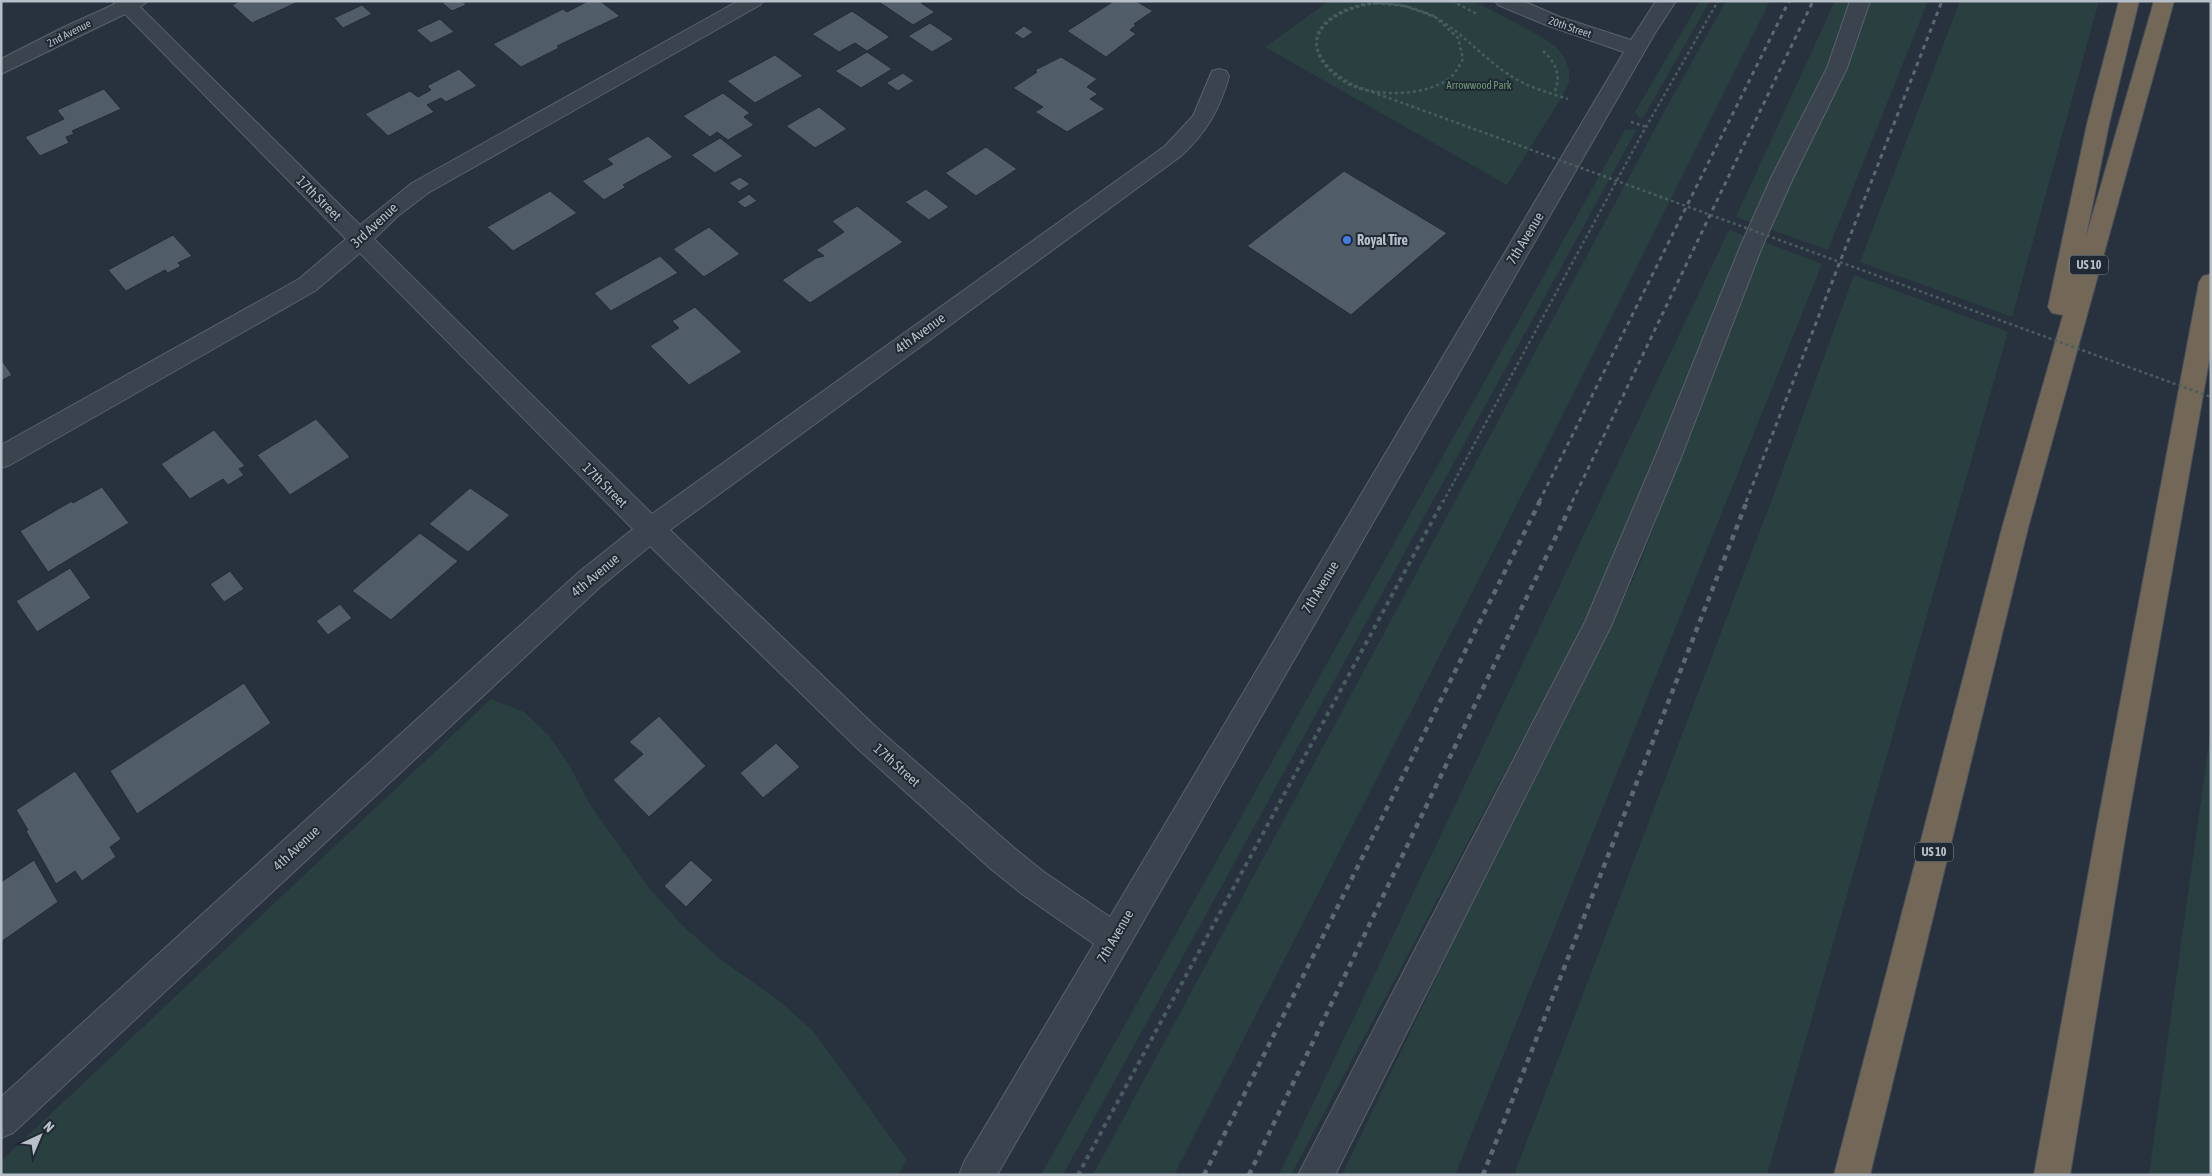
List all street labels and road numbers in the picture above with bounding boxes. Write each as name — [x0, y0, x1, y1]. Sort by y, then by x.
street label: 20th Street — [1547, 14, 1593, 40]
street label: 2nd Avenue — [45, 17, 93, 49]
street label: 17th Street — [293, 172, 345, 224]
street label: 3rd Avenue — [347, 199, 401, 251]
street label: 7th Avenue — [1503, 209, 1547, 267]
road number: US 10 — [2070, 256, 2108, 274]
street label: 4th Avenue — [892, 309, 948, 357]
street label: 17th Street — [579, 459, 631, 511]
street label: 4th Avenue — [568, 550, 622, 600]
street label: 7th Avenue — [1298, 558, 1342, 616]
street label: 17th Street — [871, 740, 923, 790]
street label: 4th Avenue — [269, 822, 323, 874]
road number: US 10 — [1915, 842, 1953, 862]
street label: 7th Avenue — [1094, 907, 1136, 965]

